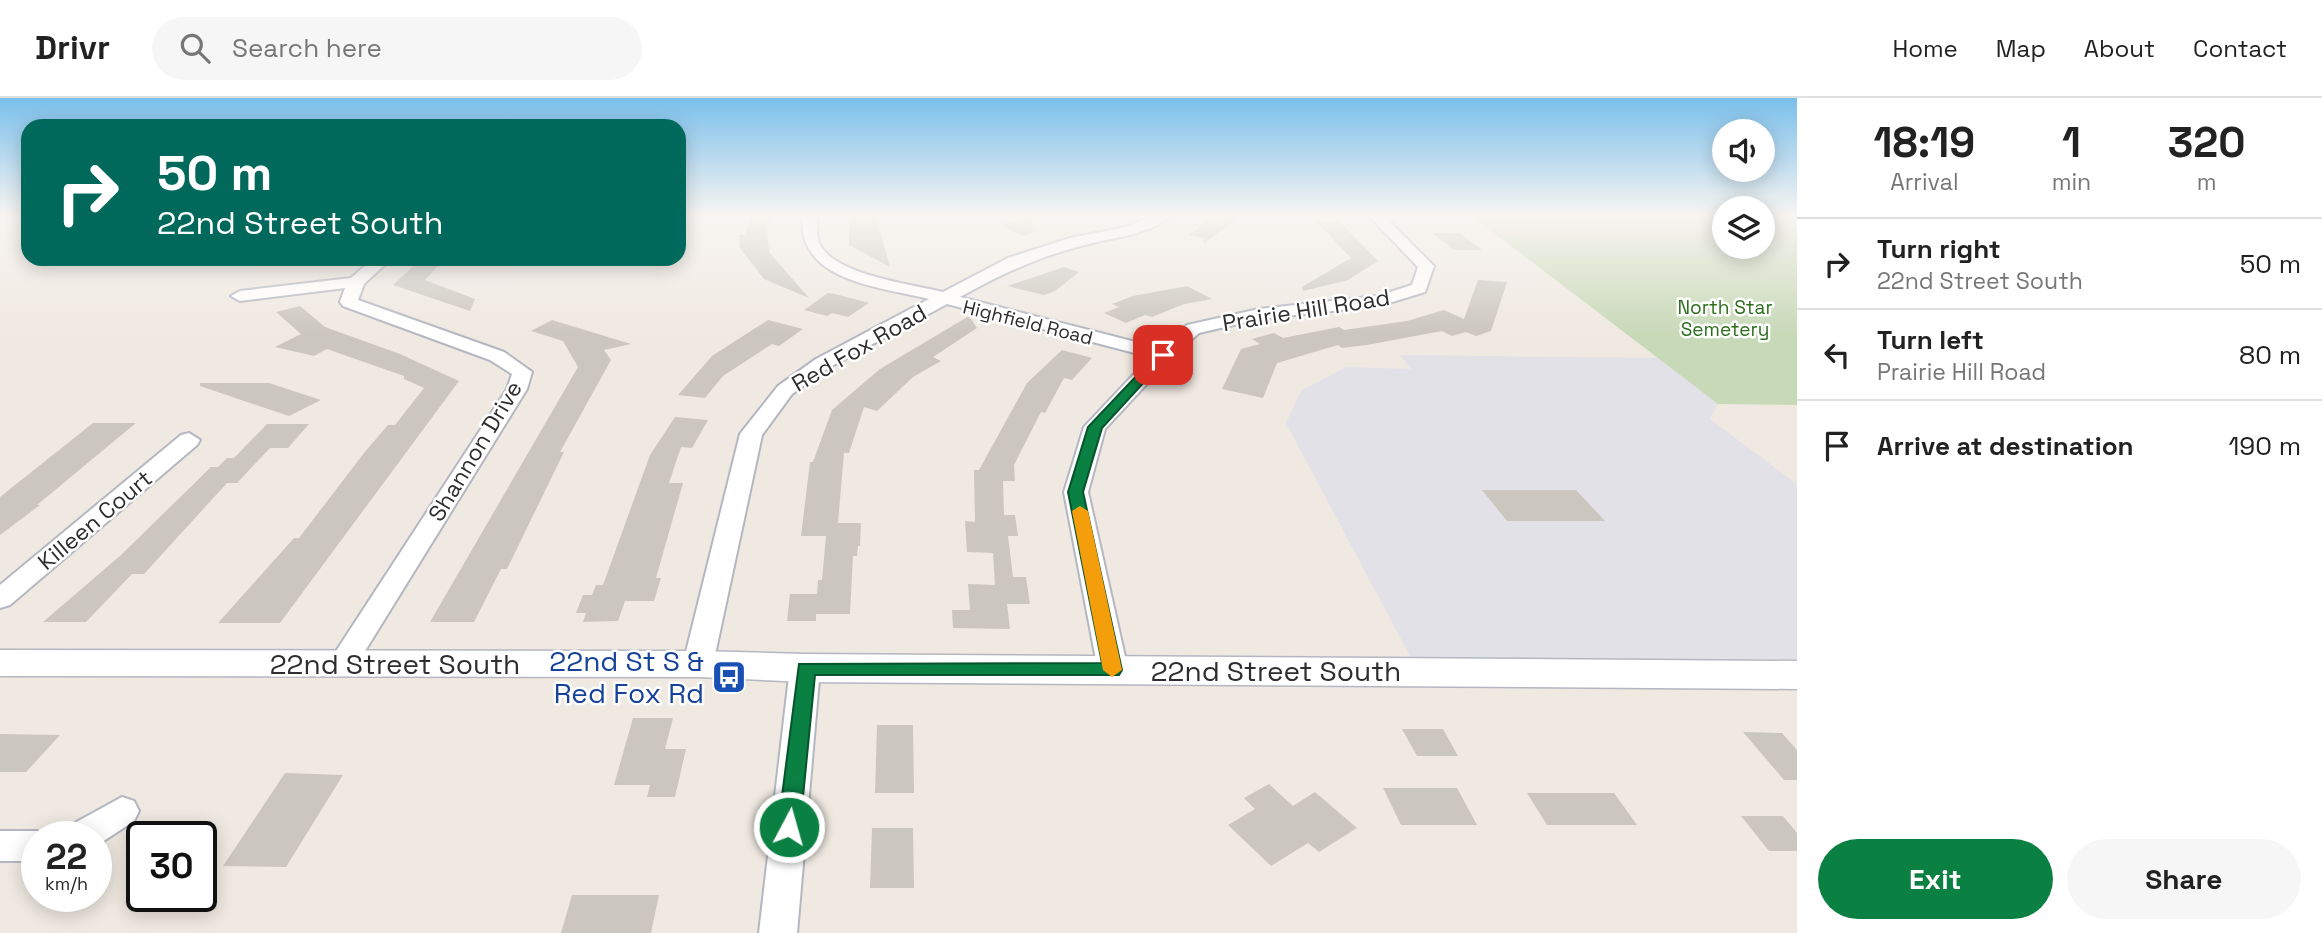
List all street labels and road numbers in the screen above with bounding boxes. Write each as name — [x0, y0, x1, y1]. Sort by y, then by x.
street label: Prairie Hill Road — [1220, 282, 1392, 338]
street label: Highfield Road — [960, 294, 1095, 351]
street label: Red Fox Road — [786, 297, 932, 399]
street label: Shannon Drive — [421, 375, 529, 527]
street label: Killeen Court — [32, 463, 158, 577]
street label: 22nd Street South — [270, 646, 520, 682]
street label: 22nd Street South — [1151, 653, 1401, 689]

